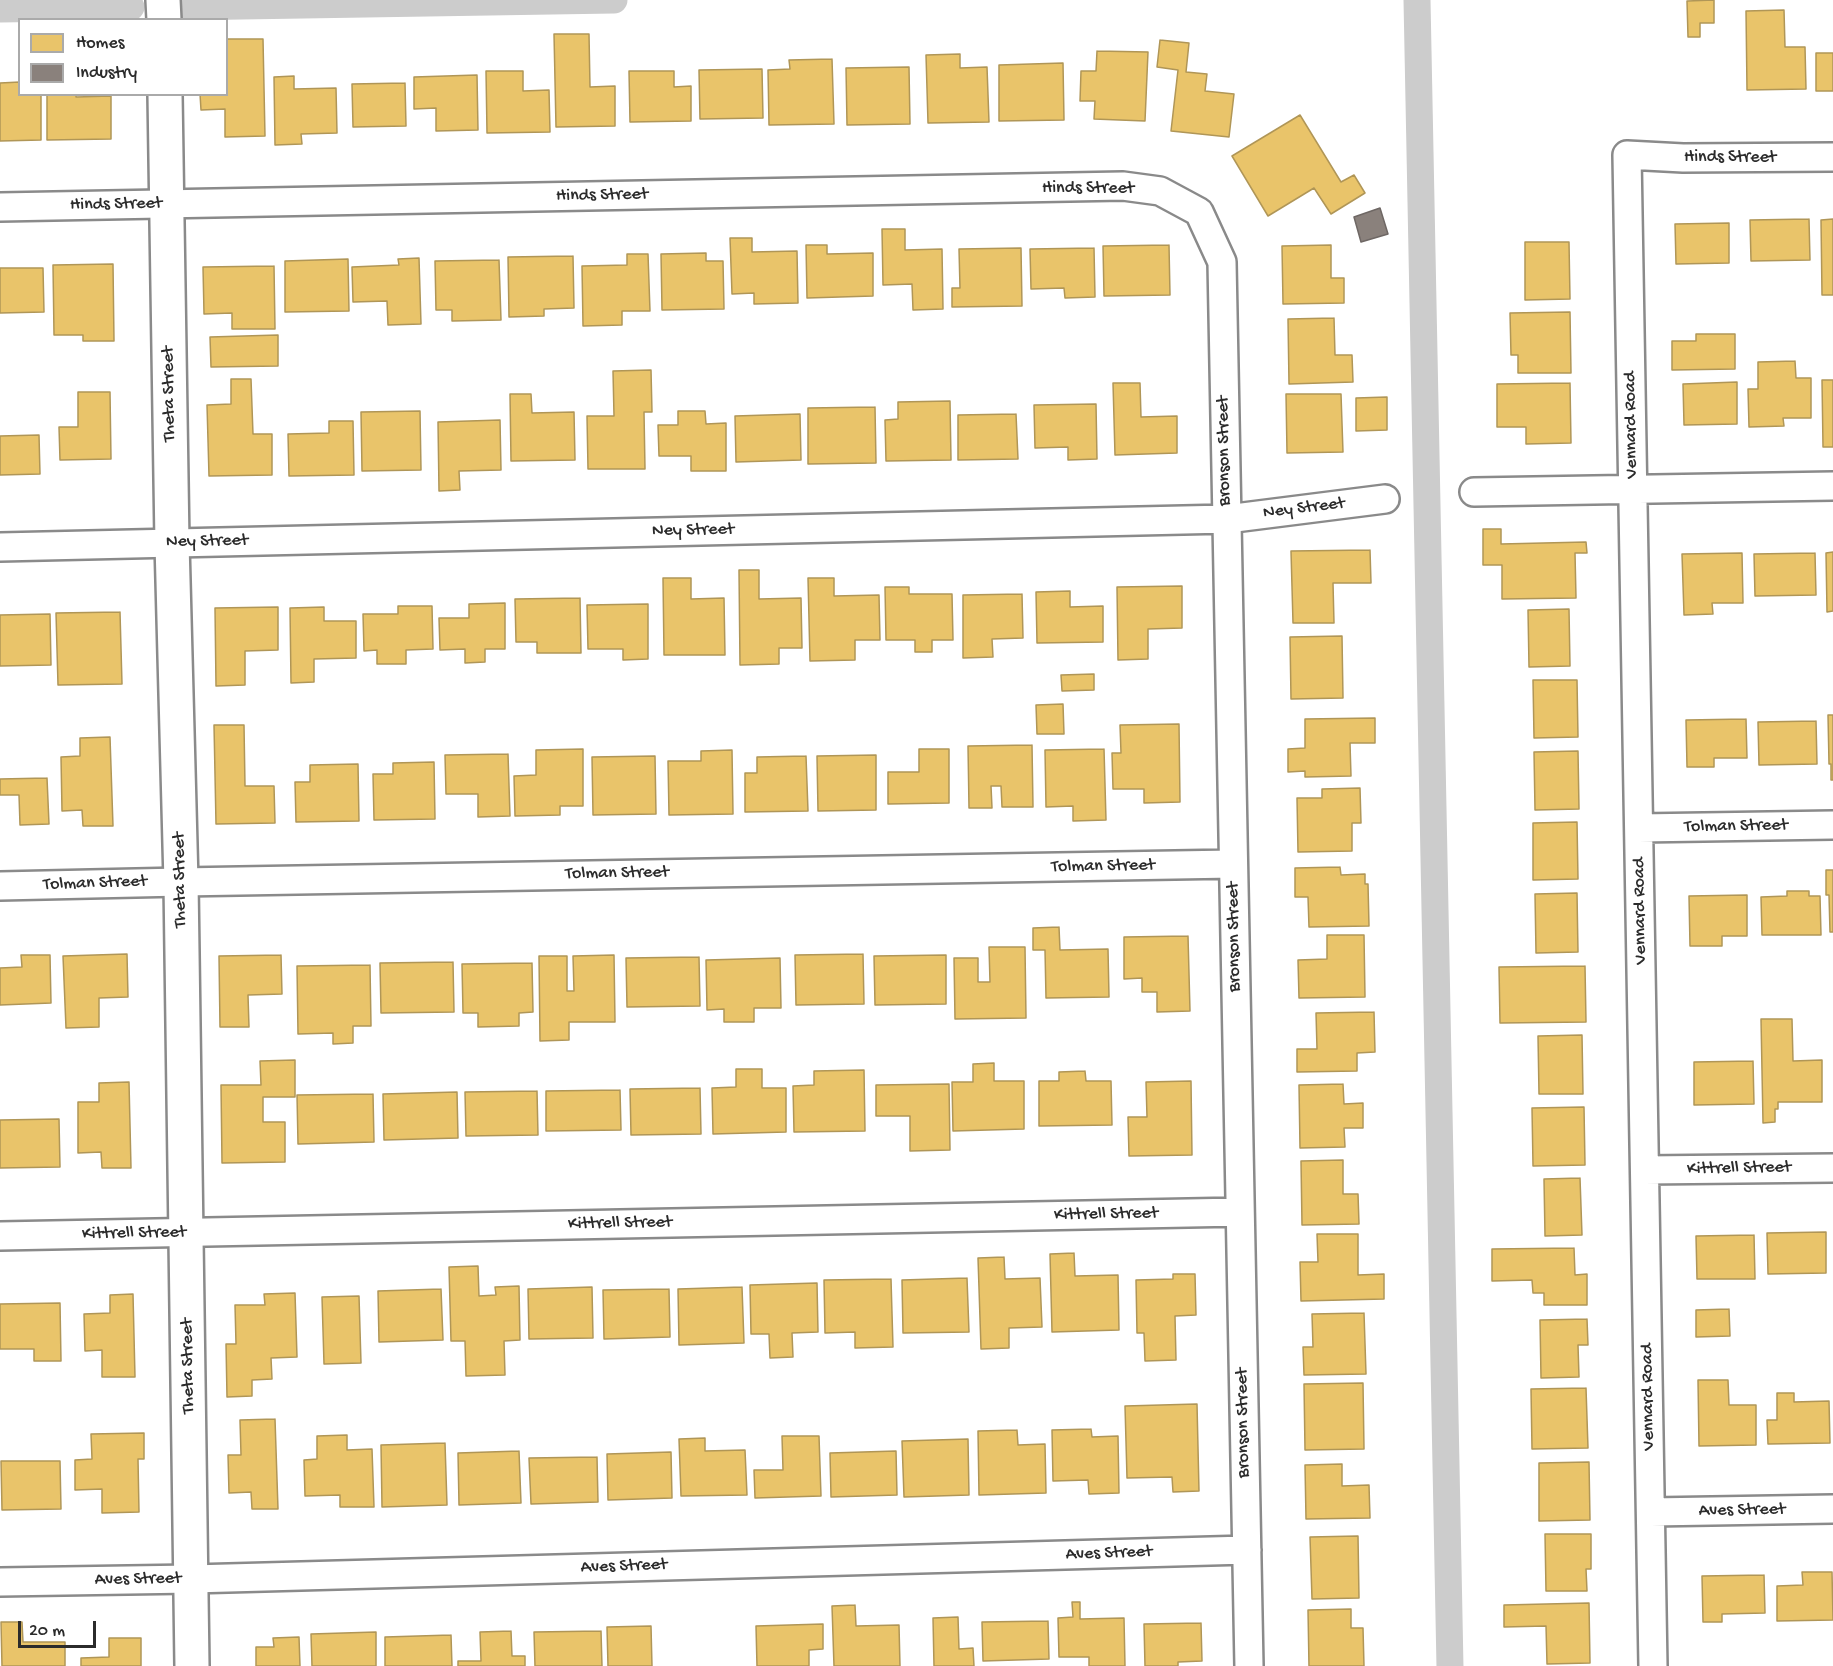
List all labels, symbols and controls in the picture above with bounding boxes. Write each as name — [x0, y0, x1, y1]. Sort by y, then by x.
legend — [18, 18, 228, 96]
text: Homes — [76, 33, 124, 54]
text: Industry — [76, 63, 137, 84]
street label: Hinds Street — [1684, 147, 1776, 169]
street label: Hinds Street — [1042, 178, 1134, 200]
street label: Hinds Street — [556, 184, 648, 208]
street label: Hinds Street — [70, 193, 162, 217]
street label: Theta Street — [158, 346, 182, 442]
street label: Vennard Road — [1620, 371, 1644, 479]
street label: Bronson Street — [1213, 396, 1237, 506]
street label: Ney Street — [1262, 493, 1346, 525]
street label: Ney Street — [652, 519, 734, 543]
street label: Ney Street — [166, 530, 248, 554]
street label: Tolman Street — [1684, 815, 1788, 839]
street label: Theta Street — [169, 832, 193, 928]
street label: Tolman Street — [1051, 855, 1155, 879]
street label: Vennard Road — [1629, 857, 1653, 965]
street label: Tolman Street — [565, 862, 669, 886]
street label: Tolman Street — [43, 871, 147, 897]
street label: Bronson Street — [1223, 882, 1247, 992]
street label: Kittrell Street — [1687, 1157, 1791, 1181]
street label: Kittrell Street — [1054, 1203, 1158, 1227]
street label: Kittrell Street — [568, 1212, 672, 1236]
street label: Kittrell Street — [82, 1222, 186, 1246]
street label: Theta Street — [177, 1318, 201, 1414]
street label: Vennard Road — [1637, 1343, 1661, 1451]
street label: Bronson Street — [1232, 1368, 1256, 1478]
street label: Aves Street — [1698, 1499, 1786, 1523]
street label: Aves Street — [1065, 1542, 1153, 1566]
street label: Aves Street — [580, 1555, 668, 1579]
street label: Aves Street — [94, 1568, 182, 1592]
scale bar — [21, 1609, 99, 1647]
text: 20 m — [29, 1621, 65, 1642]

